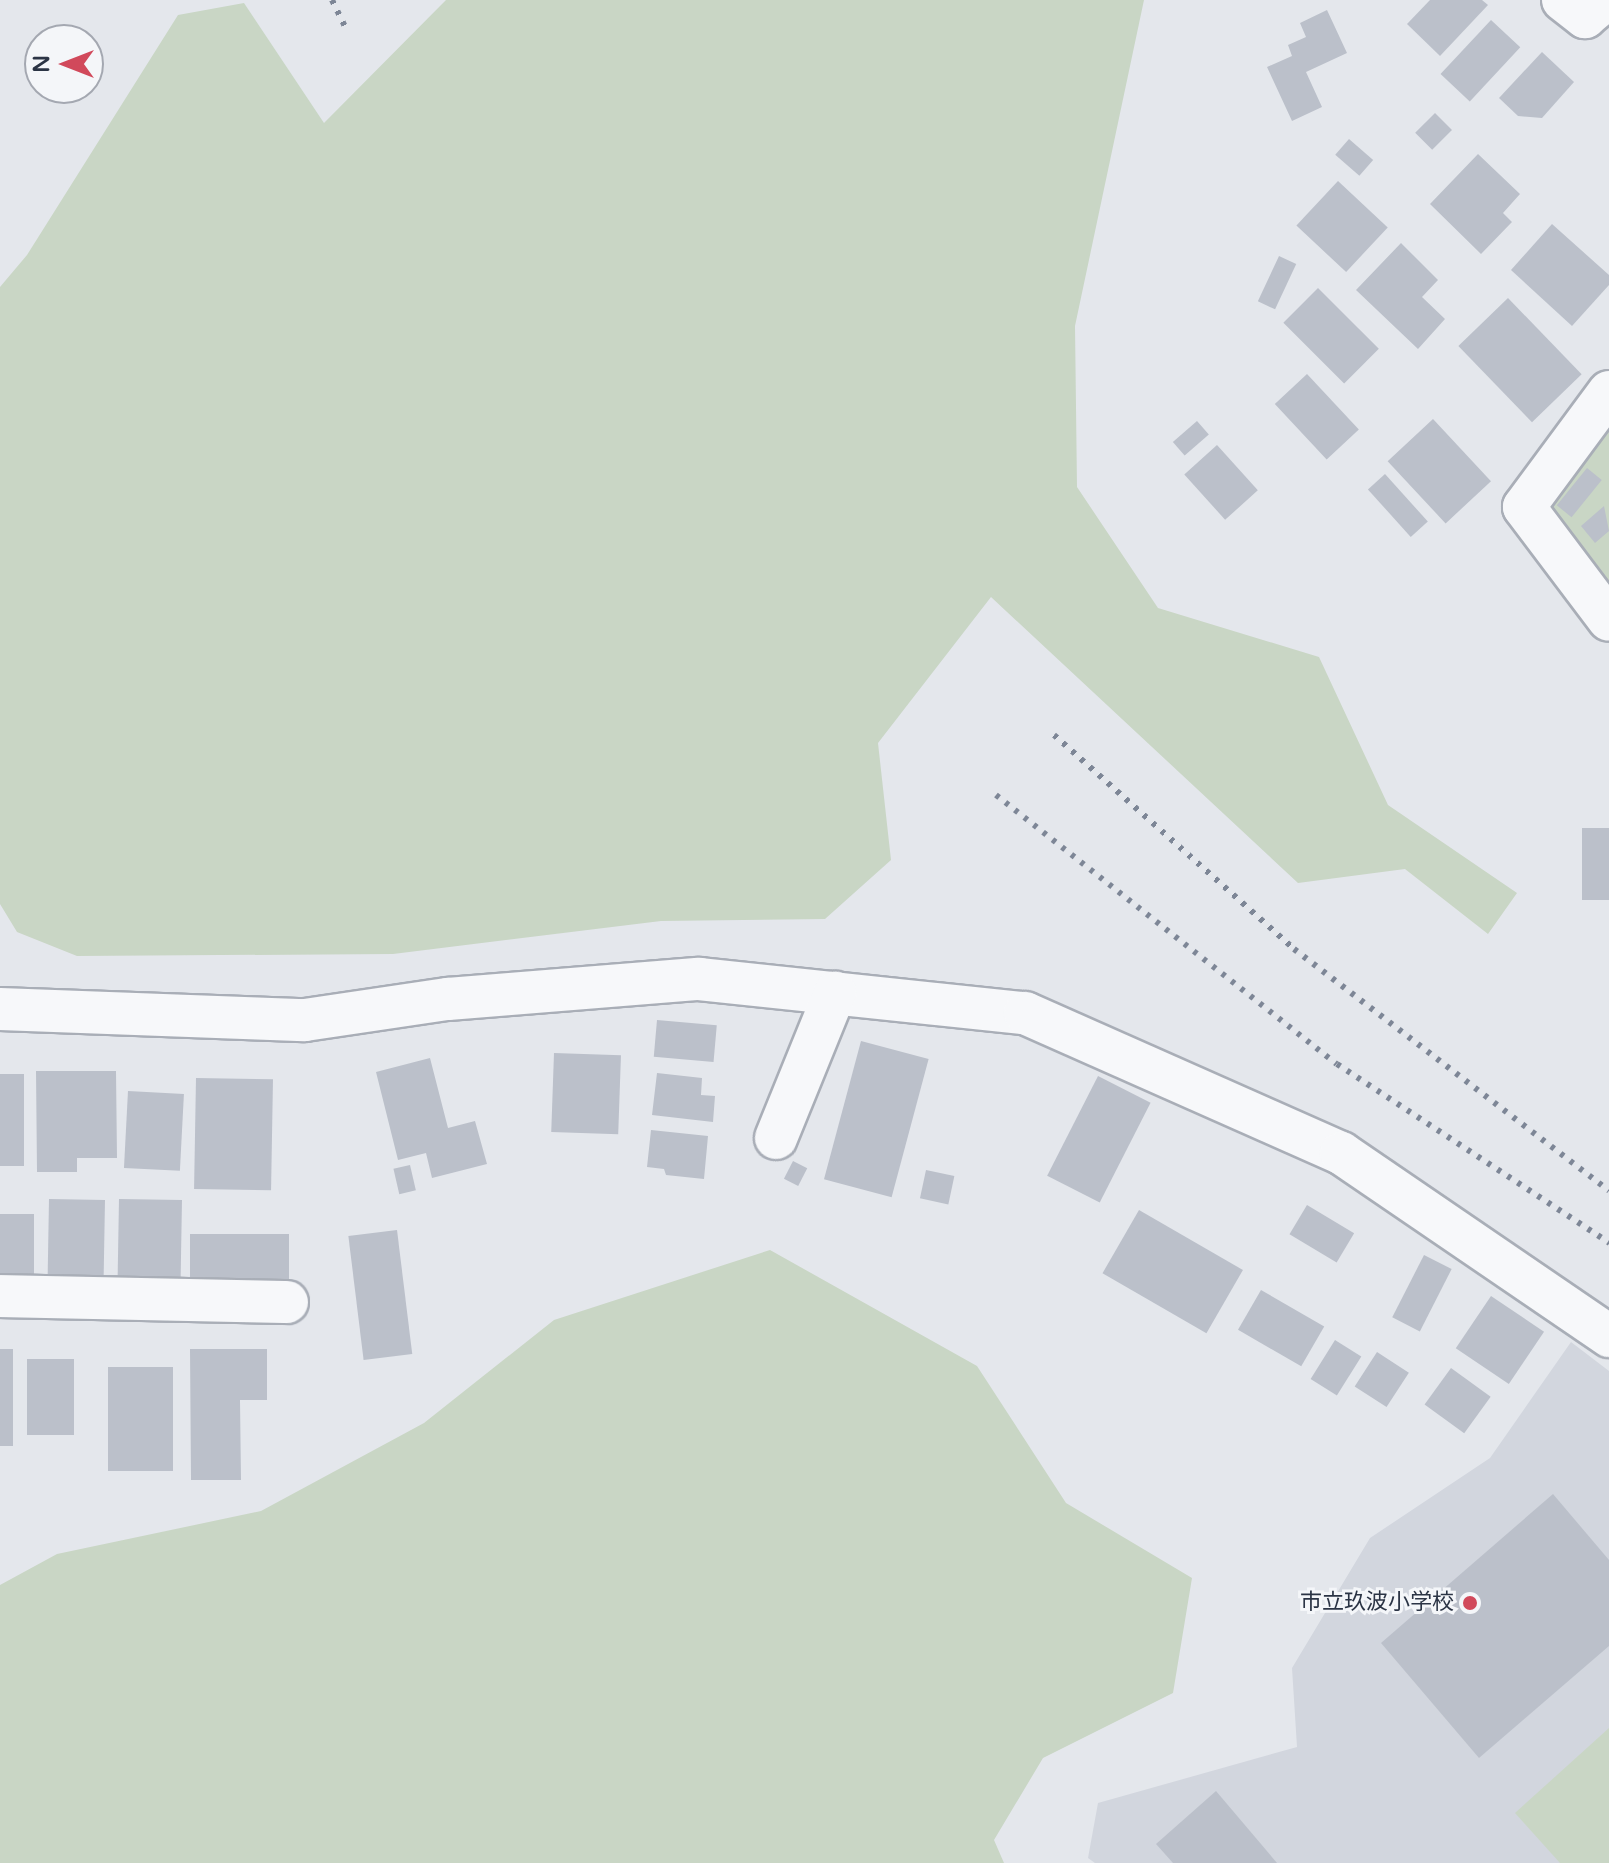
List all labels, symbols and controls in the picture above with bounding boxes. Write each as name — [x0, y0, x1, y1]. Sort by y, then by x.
north arrow — [24, 24, 104, 104]
text: N — [29, 55, 55, 73]
place label: 市立玖波小学校 — [1300, 1590, 1454, 1616]
marker: 市立玖波小学校 — [1461, 1594, 1479, 1612]

